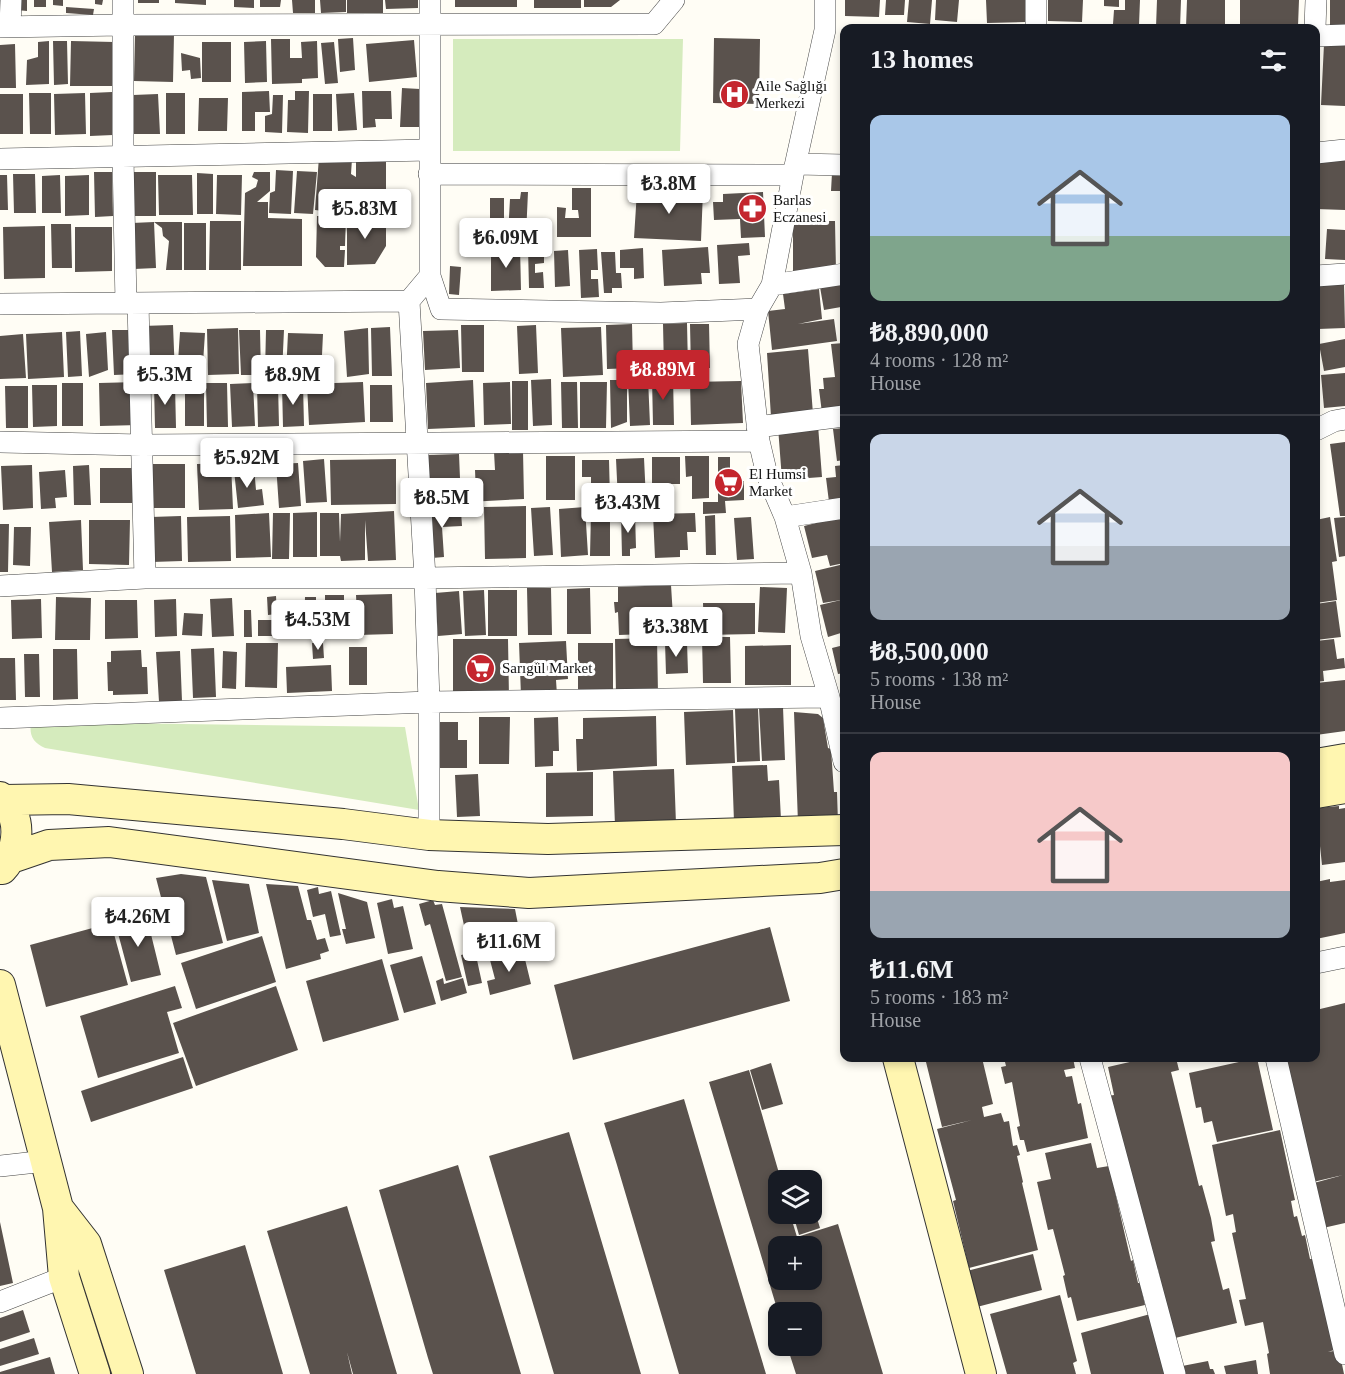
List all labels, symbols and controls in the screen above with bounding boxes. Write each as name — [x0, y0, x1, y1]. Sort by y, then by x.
icon: filters — [1257, 44, 1290, 77]
text: 13 homes — [870, 45, 973, 74]
place label: Aile Sağlığı Merkezi — [755, 78, 827, 111]
hospital icon: Aile Sağlığı Merkezi — [718, 79, 750, 111]
icon: home — [1026, 154, 1134, 262]
pin: ₺3.8M — [627, 164, 711, 215]
text: ₺3.8M — [641, 172, 697, 194]
pin: ₺5.83M — [316, 189, 414, 240]
place label: Barlas Eczanesi — [773, 192, 826, 225]
pharmacy icon: Barlas Eczanesi — [736, 193, 768, 225]
text: ₺5.83M — [332, 197, 398, 219]
pin: ₺6.09M — [457, 218, 555, 269]
text: ₺6.09M — [473, 226, 539, 248]
text: ₺8,890,000 — [870, 318, 989, 347]
text: 4 rooms · 128 m² — [870, 349, 1008, 371]
pin: ₺8.89M — [614, 350, 712, 401]
pin: ₺5.3M — [123, 355, 207, 406]
pin: ₺8.9M — [251, 355, 335, 406]
text: ₺8.89M — [630, 358, 696, 380]
text: ₺5.3M — [137, 363, 193, 385]
text: ₺8.9M — [265, 363, 321, 385]
text: House — [870, 372, 921, 394]
pin: ₺5.92M — [198, 438, 296, 489]
text: ₺5.92M — [214, 446, 280, 468]
place label: El Humsi Market — [749, 466, 806, 499]
supermarket icon: El Humsi Market — [712, 467, 744, 499]
icon: home — [1026, 473, 1134, 581]
pin: ₺8.5M — [400, 478, 484, 529]
pin: ₺3.43M — [579, 483, 677, 534]
text: ₺8.5M — [414, 486, 470, 508]
text: ₺3.43M — [595, 491, 661, 513]
pin: ₺4.53M — [269, 600, 367, 651]
pin: ₺3.38M — [627, 607, 725, 658]
text: ₺4.53M — [285, 608, 351, 630]
text: ₺3.38M — [643, 615, 709, 637]
text: ₺8,500,000 — [870, 637, 989, 666]
supermarket icon: Sarıgül Market — [465, 652, 497, 684]
place label: Sarıgül Market — [502, 660, 593, 676]
text: 5 rooms · 138 m² — [870, 668, 1008, 690]
text: House — [870, 691, 921, 713]
icon: home — [1026, 791, 1134, 899]
pin: ₺4.26M — [89, 897, 187, 948]
text: ₺4.26M — [105, 905, 171, 927]
pin: ₺11.6M — [460, 922, 558, 973]
text: ₺11.6M — [477, 930, 541, 952]
text: ₺11.6M — [870, 955, 953, 984]
text: 5 rooms · 183 m² — [870, 986, 1008, 1008]
text: House — [870, 1009, 921, 1031]
map controls — [768, 1170, 822, 1356]
button: layers — [768, 1170, 822, 1224]
button: + — [768, 1236, 822, 1290]
button: − — [768, 1302, 822, 1356]

